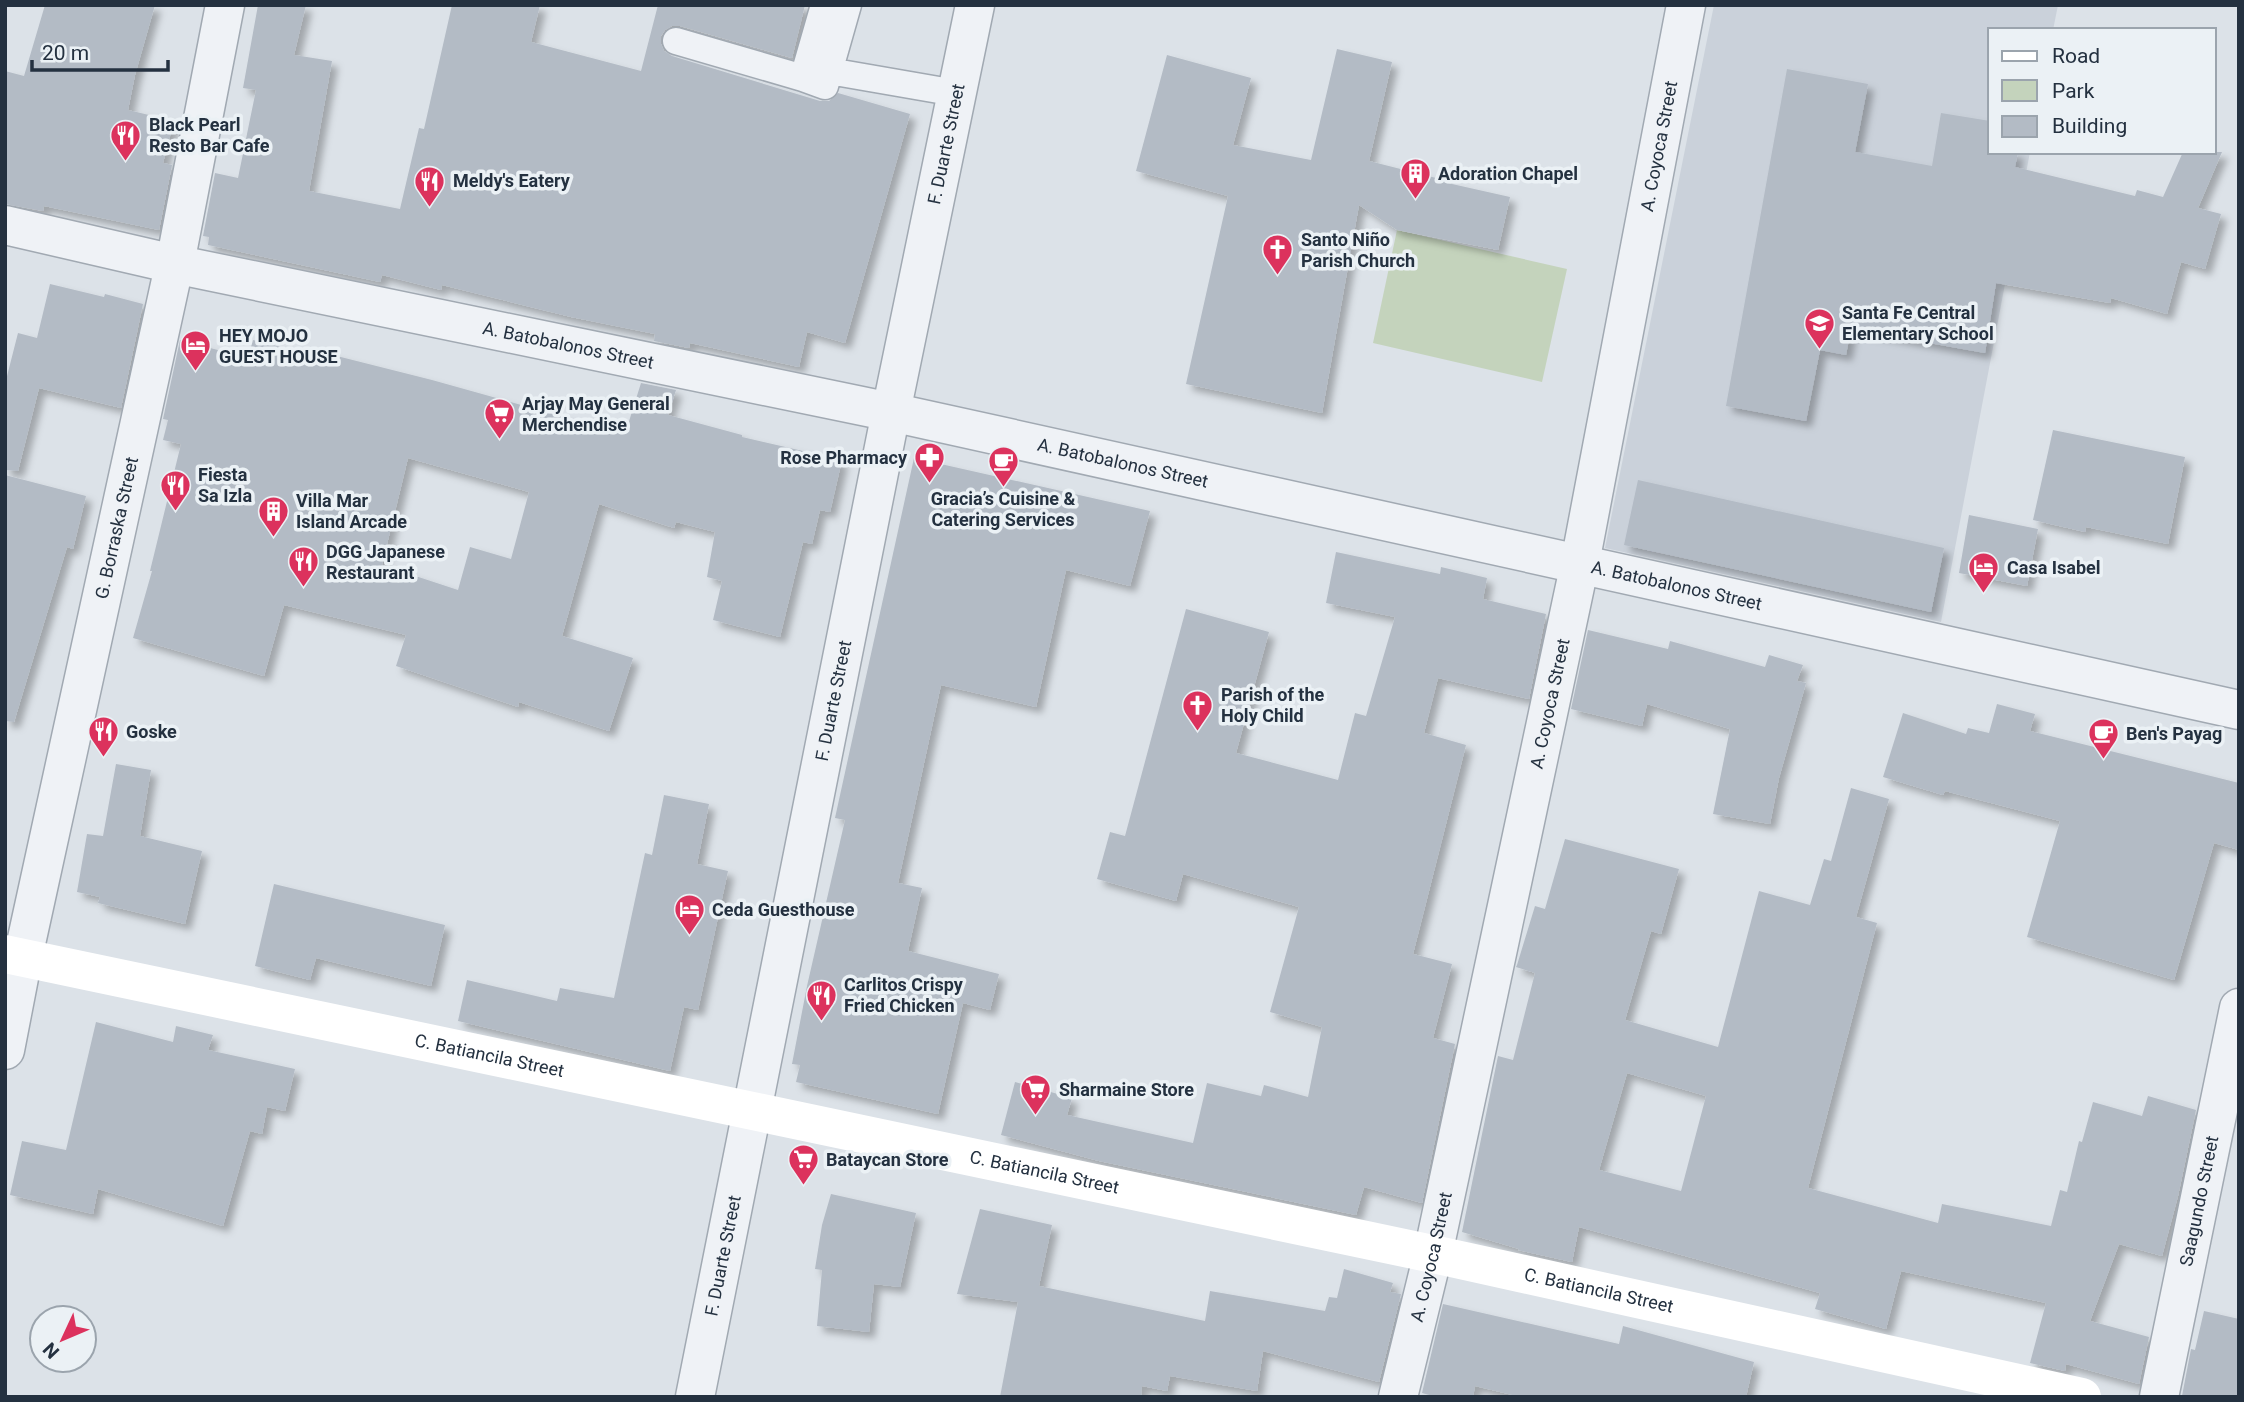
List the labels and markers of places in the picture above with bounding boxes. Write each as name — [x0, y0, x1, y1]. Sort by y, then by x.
place label: Black Pearl Resto Bar Cafe — [149, 114, 270, 156]
restaurant icon: Black Pearl Resto Bar Cafe — [109, 118, 143, 162]
building icon: Adoration Chapel — [1398, 157, 1432, 201]
place label: Adoration Chapel — [1438, 163, 1578, 184]
restaurant icon: Meldy's Eatery — [413, 164, 447, 208]
place label: Meldy's Eatery — [453, 170, 571, 191]
place label: Santo Niño Parish Church — [1301, 229, 1415, 271]
church icon: Santo Niño Parish Church — [1261, 233, 1295, 277]
place label: Santa Fe Central Elementary School — [1842, 302, 1994, 344]
school or university icon: Santa Fe Central Elementary School — [1802, 306, 1836, 350]
place label: HEY MOJO GUEST HOUSE — [219, 325, 338, 367]
hotel icon: HEY MOJO GUEST HOUSE — [179, 329, 213, 373]
place label: Arjay May General Merchendise — [522, 393, 670, 435]
supermarket icon: Arjay May General Merchendise — [482, 397, 516, 441]
pharmacy icon: Rose Pharmacy — [913, 441, 947, 485]
cafe icon: Gracia’s Cuisine & Catering Services — [986, 444, 1020, 488]
place label: Rose Pharmacy — [780, 447, 908, 468]
place label: Fiesta Sa Izla — [198, 464, 252, 506]
restaurant icon: Fiesta Sa Izla — [158, 468, 192, 512]
place label: Gracia’s Cuisine & Catering Services — [931, 488, 1075, 530]
place label: Villa Mar Island Arcade — [296, 490, 407, 532]
building icon: Villa Mar Island Arcade — [256, 494, 290, 538]
place label: DGG Japanese Restaurant — [326, 541, 445, 583]
restaurant icon: DGG Japanese Restaurant — [286, 545, 320, 589]
hotel icon: Casa Isabel — [1967, 551, 2001, 595]
place label: Casa Isabel — [2007, 557, 2101, 578]
place label: Parish of the Holy Child — [1221, 684, 1325, 726]
church icon: Parish of the Holy Child — [1181, 688, 1215, 732]
restaurant icon: Goske — [86, 715, 120, 759]
cafe icon: Ben's Payag — [2086, 717, 2120, 761]
place label: Goske — [126, 721, 177, 742]
place label: Ben's Payag — [2126, 723, 2222, 744]
hotel icon: Ceda Guesthouse — [672, 893, 706, 937]
place label: Ceda Guesthouse — [712, 899, 855, 920]
place label: Carlitos Crispy Fried Chicken — [844, 974, 964, 1016]
restaurant icon: Carlitos Crispy Fried Chicken — [804, 978, 838, 1022]
supermarket icon: Sharmaine Store — [1019, 1073, 1053, 1117]
place label: Sharmaine Store — [1059, 1079, 1194, 1100]
supermarket icon: Bataycan Store — [786, 1143, 820, 1187]
place label: Bataycan Store — [826, 1149, 949, 1170]

